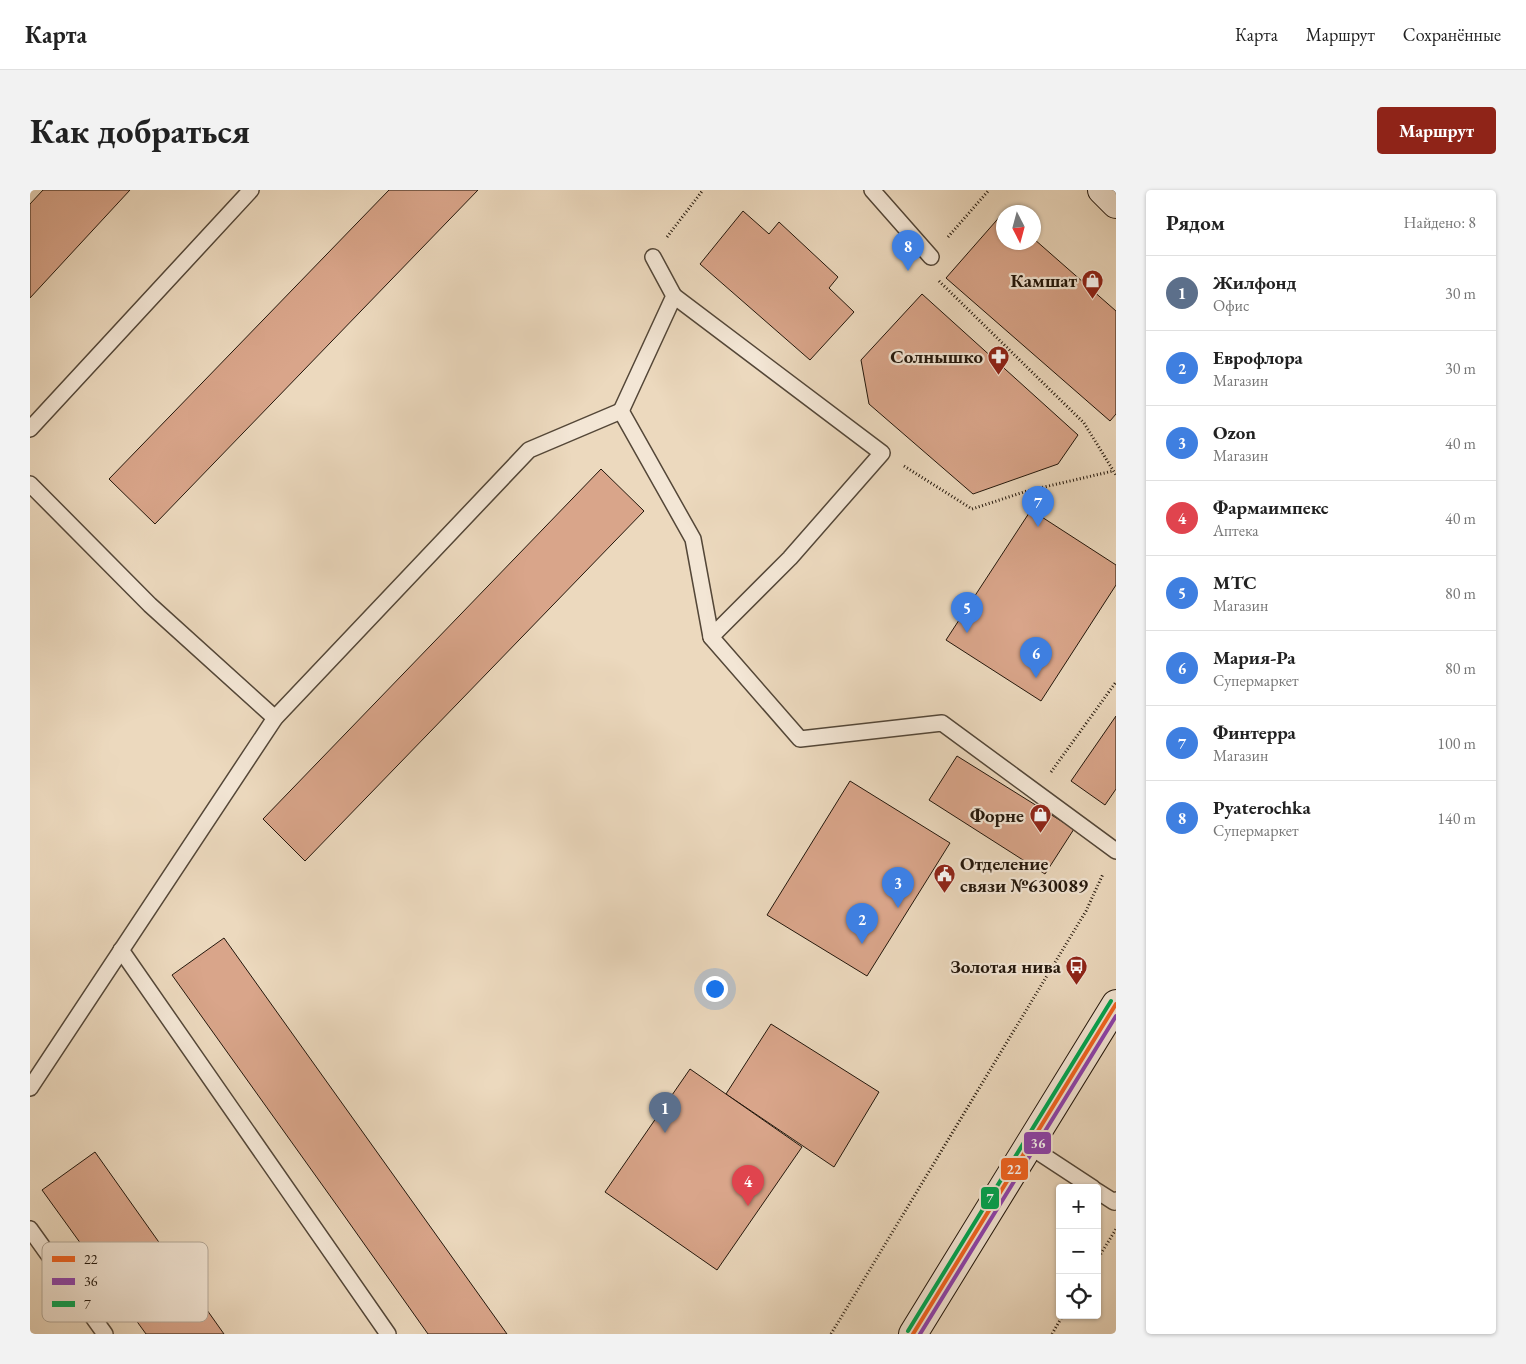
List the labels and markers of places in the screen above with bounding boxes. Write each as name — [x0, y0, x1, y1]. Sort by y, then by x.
pin: 8 — [892, 230, 924, 271]
place label: Камшат — [1010, 268, 1077, 293]
shop icon: Камшат — [1081, 268, 1105, 299]
place label: Солнышко — [890, 344, 983, 369]
pharmacy icon: Солнышко — [987, 344, 1011, 375]
pin: 7 — [1022, 486, 1054, 527]
pin: 5 — [951, 592, 983, 633]
pin: 6 — [1020, 637, 1052, 678]
place label: Форне — [970, 803, 1024, 828]
shop icon: Форне — [1028, 803, 1052, 834]
place label: Отделение связи №630089 — [960, 851, 1088, 898]
public building icon: Отделение связи №630089 — [932, 862, 956, 893]
pin: 3 — [882, 867, 914, 908]
pin: 2 — [846, 903, 878, 944]
place label: Золотая нива — [950, 954, 1062, 979]
bus stop icon: Золотая нива — [1065, 954, 1089, 985]
pin: 1 — [649, 1092, 681, 1133]
pin: 4 — [732, 1165, 764, 1206]

